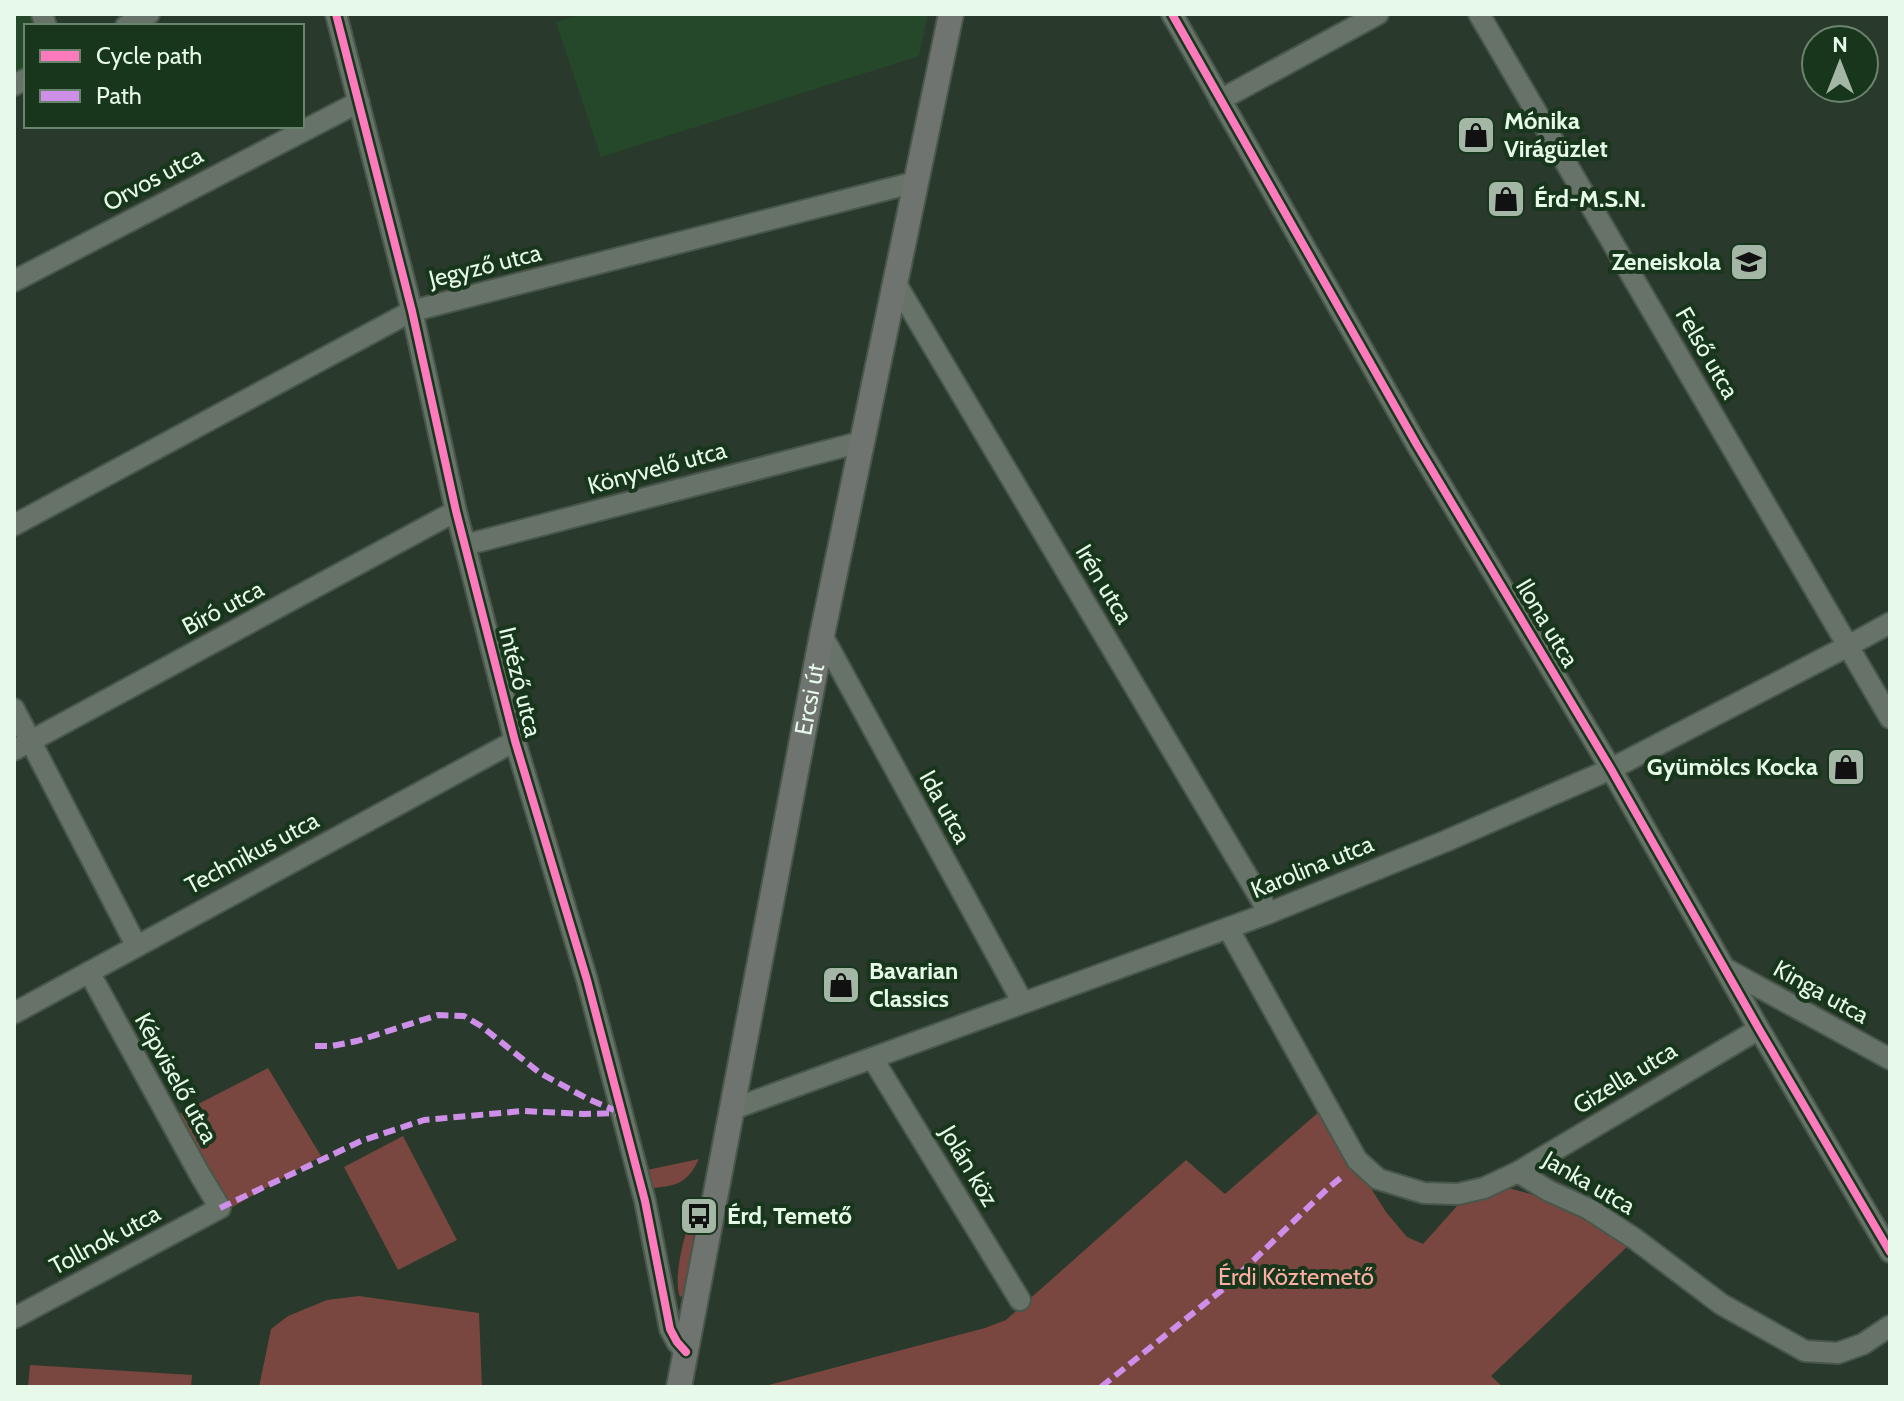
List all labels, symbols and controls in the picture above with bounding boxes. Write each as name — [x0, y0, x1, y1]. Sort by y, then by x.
legend — [24, 24, 304, 128]
north arrow — [1800, 24, 1880, 104]
text: N — [1832, 31, 1848, 58]
text: Cycle path — [96, 41, 202, 70]
text: Path — [96, 81, 142, 110]
place label: Mónika Virágüzlet — [1504, 106, 1608, 163]
shop icon: Mónika Virágüzlet — [1455, 114, 1497, 156]
street label: Orvos utca — [98, 140, 208, 217]
shop icon: Érd-M.S.N. — [1485, 178, 1527, 220]
place label: Érd-M.S.N. — [1534, 184, 1646, 213]
street label: Jegyző utca — [425, 237, 545, 294]
school or university icon: Zeneiskola — [1728, 241, 1770, 283]
place label: Zeneiskola — [1611, 247, 1721, 276]
street label: Felső utca — [1670, 302, 1745, 404]
street label: Könyvelő utca — [584, 435, 730, 500]
street label: Irén utca — [1070, 539, 1140, 629]
street label: Ilona utca — [1510, 573, 1585, 673]
street label: Bíró utca — [177, 574, 269, 641]
street label: Intéző utca — [493, 624, 548, 740]
street label: Ercsi út — [788, 661, 830, 737]
shop icon: Gyümölcs Kocka — [1825, 746, 1867, 788]
place label: Gyümölcs Kocka — [1647, 752, 1818, 781]
street label: Ida utca — [914, 765, 978, 849]
street label: Technikus utca — [180, 805, 324, 900]
street label: Karolina utca — [1246, 829, 1378, 904]
street label: Kinga utca — [1769, 954, 1874, 1030]
place label: Bavarian Classics — [869, 956, 958, 1013]
shop icon: Bavarian Classics — [820, 964, 862, 1006]
street label: Képviselő utca — [129, 1008, 224, 1148]
street label: Gizella utca — [1568, 1035, 1682, 1120]
street label: Jolán köz — [933, 1119, 1005, 1212]
street label: Janka utca — [1537, 1144, 1641, 1221]
bus stop icon: Érd, Temető — [678, 1195, 720, 1237]
street label: Tollnok utca — [44, 1198, 165, 1281]
place label: Érd, Temető — [727, 1201, 852, 1230]
park label: Érdi Köztemető — [1218, 1262, 1374, 1291]

